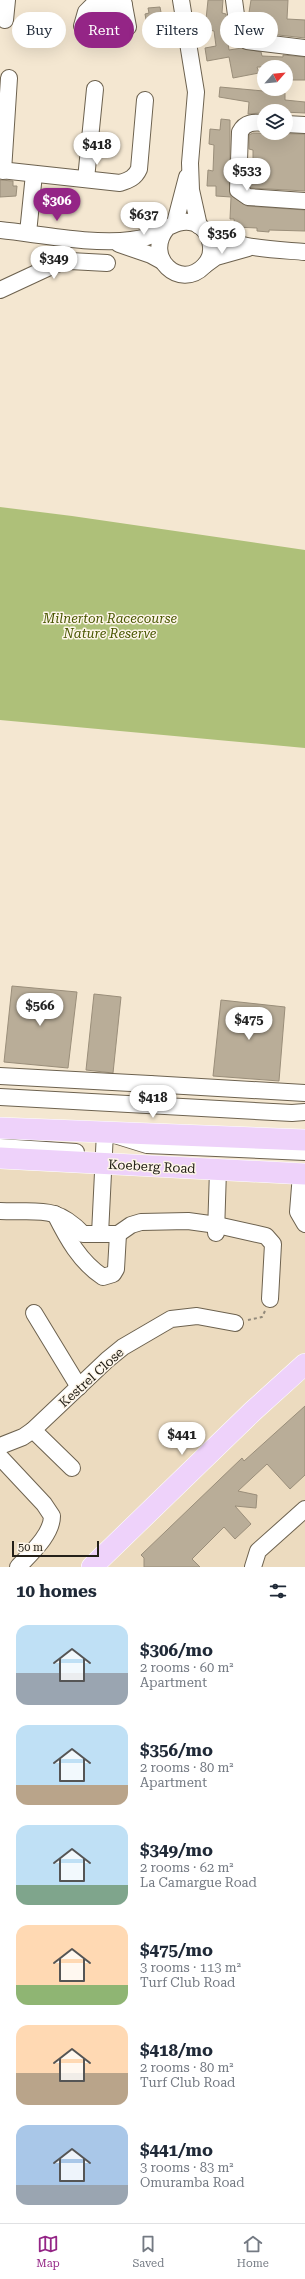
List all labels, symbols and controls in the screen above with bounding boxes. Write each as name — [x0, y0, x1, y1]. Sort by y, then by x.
chip: Buy — [12, 12, 66, 48]
chip: Rent — [74, 12, 134, 48]
chip: Filters — [142, 12, 212, 48]
chip: New — [220, 12, 278, 48]
north arrow — [257, 60, 293, 96]
map controls — [257, 60, 293, 140]
button: layers — [257, 104, 293, 140]
pin: $418 — [73, 132, 121, 166]
text: $418 — [82, 137, 112, 152]
pin: $533 — [223, 158, 271, 192]
text: $533 — [232, 163, 262, 178]
pin: $306 — [33, 188, 81, 222]
text: $306 — [42, 193, 72, 208]
pin: $637 — [120, 202, 168, 236]
text: $637 — [129, 207, 159, 222]
pin: $356 — [198, 221, 246, 255]
text: $356 — [207, 226, 237, 241]
pin: $349 — [30, 246, 78, 280]
text: $349 — [39, 251, 69, 266]
park label: Milnerton Racecourse Nature Reserve — [42, 611, 178, 641]
pin: $566 — [16, 993, 64, 1027]
text: $566 — [25, 998, 55, 1013]
pin: $475 — [225, 1007, 273, 1041]
text: $475 — [234, 1012, 264, 1027]
pin: $418 — [129, 1085, 177, 1119]
text: $418 — [138, 1090, 168, 1105]
street label: Koeberg Road — [108, 1157, 197, 1176]
street label: Kestrel Close — [56, 1345, 127, 1410]
pin: $441 — [158, 1422, 206, 1456]
text: $441 — [167, 1427, 197, 1442]
scale bar — [12, 1539, 99, 1558]
text: 50 m — [18, 1541, 43, 1554]
icon: filters — [267, 1580, 289, 1602]
text: 10 homes — [16, 1581, 97, 1601]
text: $306/mo — [140, 1640, 213, 1660]
icon: home — [48, 1641, 96, 1689]
text: 2 rooms · 60 m² — [140, 1660, 234, 1675]
text: Apartment — [140, 1675, 207, 1690]
text: $356/mo — [140, 1740, 213, 1760]
icon: home — [48, 1741, 96, 1789]
text: 2 rooms · 80 m² — [140, 1760, 234, 1775]
text: Apartment — [140, 1775, 207, 1790]
text: $349/mo — [140, 1840, 213, 1860]
icon: home — [48, 1841, 96, 1889]
text: 2 rooms · 62 m² — [140, 1860, 234, 1875]
text: La Camargue Road — [140, 1875, 257, 1890]
text: $475/mo — [140, 1940, 213, 1960]
icon: home — [48, 1941, 96, 1989]
text: 3 rooms · 113 m² — [140, 1960, 241, 1975]
text: Turf Club Road — [140, 1975, 235, 1990]
text: $418/mo — [140, 2040, 213, 2060]
icon: home — [48, 2041, 96, 2089]
text: 2 rooms · 80 m² — [140, 2060, 234, 2075]
text: Turf Club Road — [140, 2075, 235, 2090]
text: $441/mo — [140, 2140, 213, 2160]
icon: home — [48, 2141, 96, 2189]
text: 3 rooms · 83 m² — [140, 2160, 234, 2175]
text: Omuramba Road — [140, 2175, 245, 2190]
tab: Map — [36, 2233, 60, 2270]
tab: Saved — [132, 2233, 164, 2270]
tab: Home — [237, 2233, 269, 2270]

